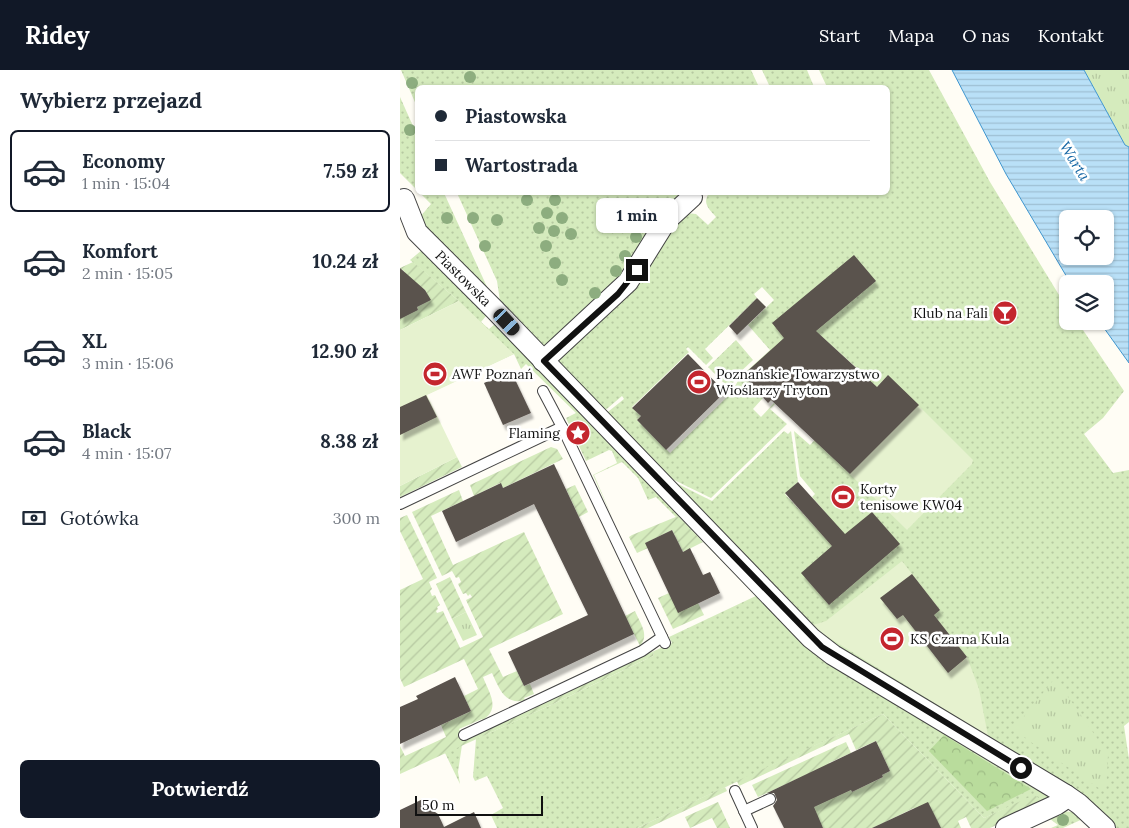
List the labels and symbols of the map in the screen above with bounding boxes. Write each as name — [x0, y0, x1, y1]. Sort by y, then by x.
water label: Warta — [1056, 138, 1095, 185]
callout: 1 min — [596, 198, 678, 232]
street label: Piastowska — [431, 246, 495, 310]
route end — [626, 259, 648, 281]
bar icon: Klub na Fali — [992, 300, 1018, 326]
place label: Klub na Fali — [913, 304, 988, 322]
car — [491, 306, 522, 338]
sports icon: AWF Poznań — [422, 361, 448, 387]
place label: AWF Poznań — [451, 365, 534, 383]
place label: Poznańskie Towarzystwo Wioślarzy Tryton — [716, 365, 880, 399]
sports icon: Poznańskie Towarzystwo Wioślarzy Tryton — [686, 369, 712, 395]
place icon: Flaming — [565, 420, 591, 446]
place label: Flaming — [509, 424, 560, 442]
place label: Korty tenisowe KW04 — [860, 480, 962, 514]
sports icon: Korty tenisowe KW04 — [830, 484, 856, 510]
sports icon: KS Czarna Kula — [879, 626, 905, 652]
place label: KS Czarna Kula — [910, 630, 1010, 648]
route start — [1010, 757, 1032, 779]
scale bar — [415, 793, 542, 816]

